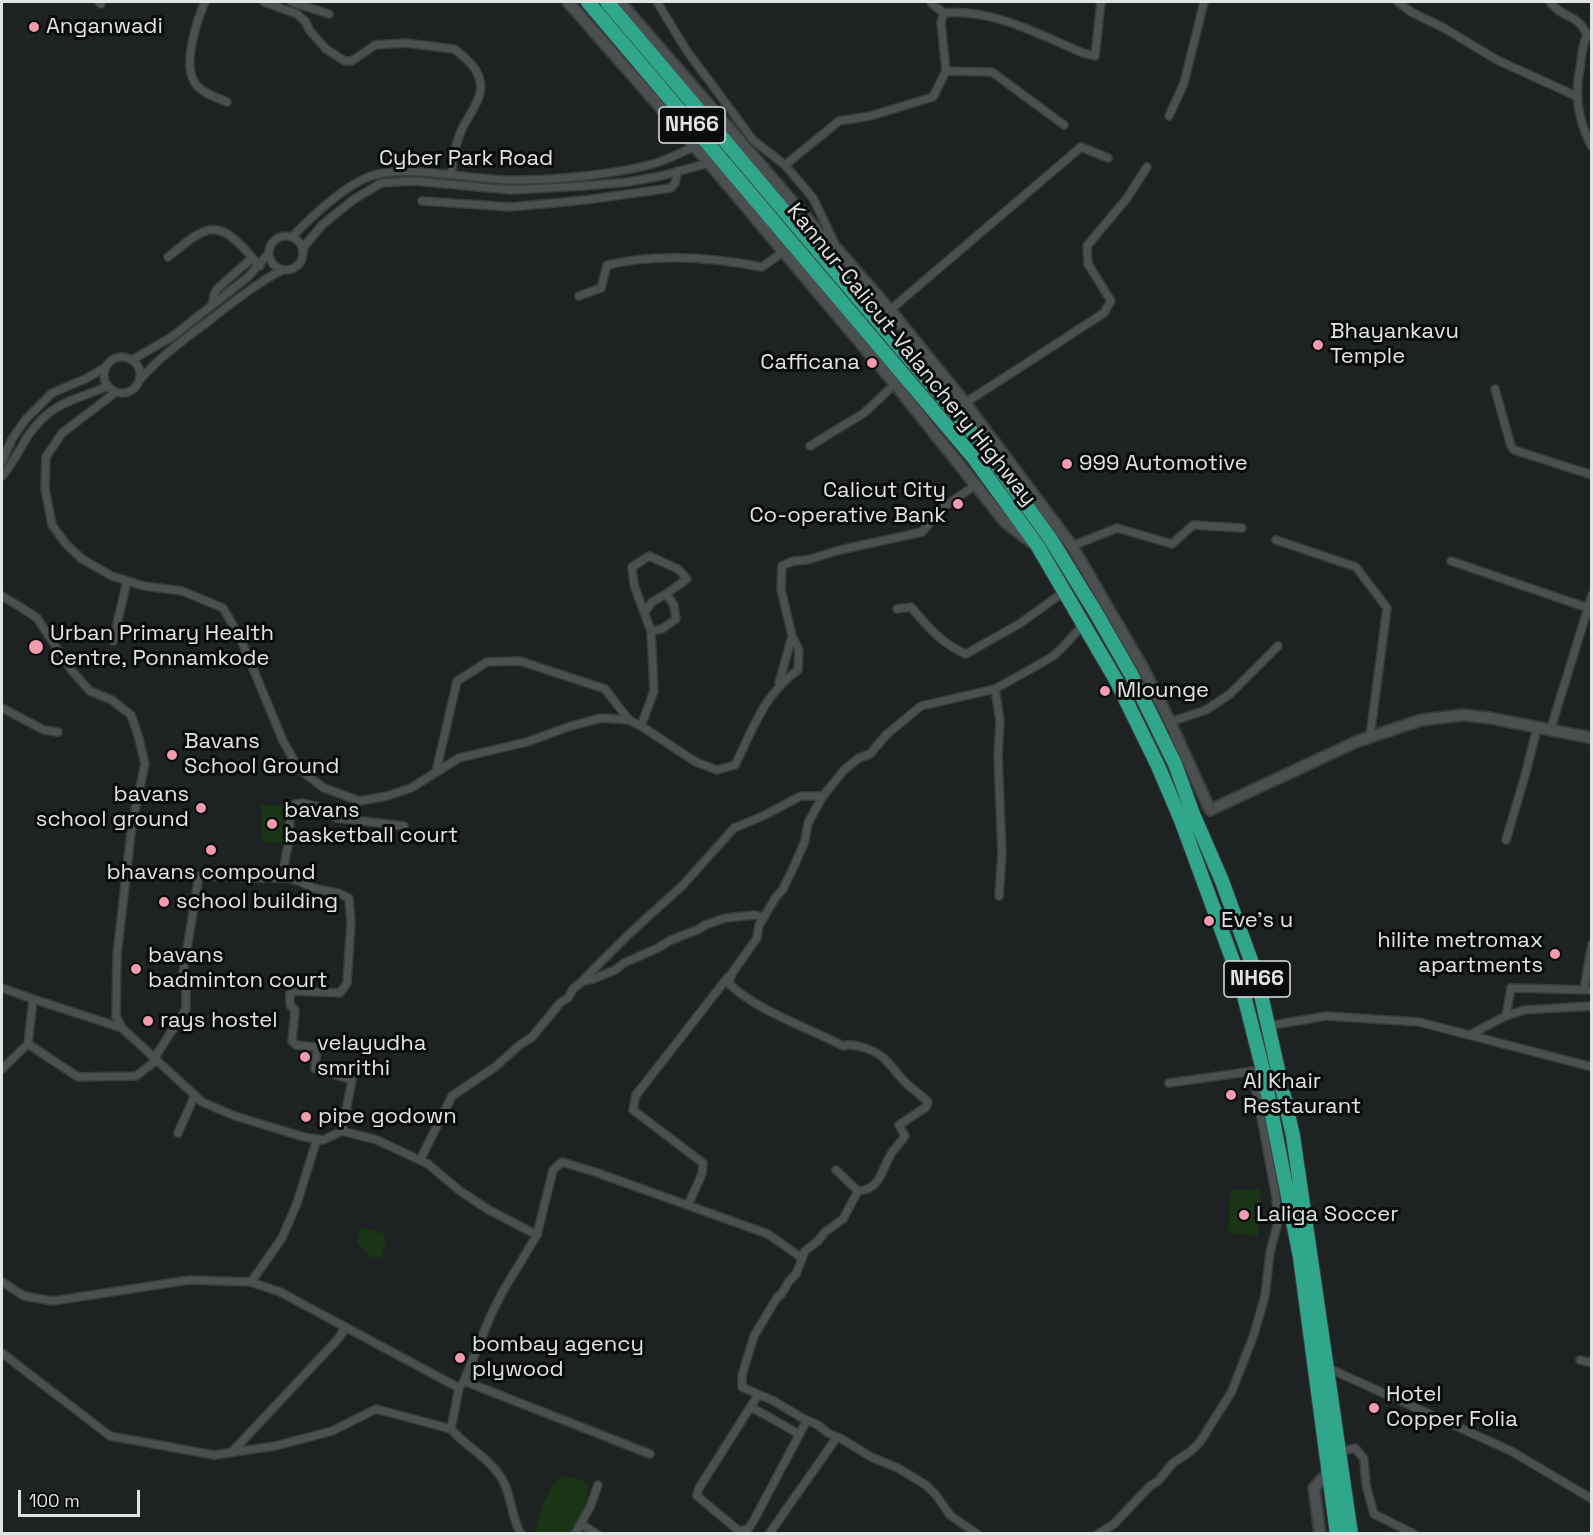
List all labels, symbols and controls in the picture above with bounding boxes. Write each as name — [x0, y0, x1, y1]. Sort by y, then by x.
place label: Anganwadi — [46, 14, 163, 40]
marker: Anganwadi — [27, 20, 41, 34]
road number: NH66 — [659, 107, 725, 143]
street label: Cyber Park Road — [379, 146, 553, 172]
street label: Kannur-Calicut-Valanchery Highway — [781, 198, 1041, 512]
place label: Bhayankavu Temple — [1330, 319, 1459, 370]
marker: Bhayankavu Temple — [1311, 338, 1325, 352]
place label: Cafficana — [760, 350, 860, 376]
marker: Cafficana — [865, 356, 879, 370]
place label: 999 Automotive — [1079, 451, 1248, 477]
marker: 999 Automotive — [1060, 457, 1074, 471]
place label: Calicut City Co-operative Bank — [749, 478, 946, 530]
marker: Calicut City Co-operative Bank — [951, 497, 965, 511]
place label: Urban Primary Health Centre, Ponnamkode — [50, 621, 274, 672]
marker: Urban Primary Health Centre, Ponnamkode — [27, 638, 45, 656]
place label: Mlounge — [1117, 678, 1209, 704]
marker: Mlounge — [1098, 684, 1112, 698]
place label: Bavans School Ground — [184, 729, 339, 780]
marker: Bavans School Ground — [165, 748, 179, 762]
place label: bavans school ground — [36, 782, 189, 834]
place label: bavans basketball court — [284, 798, 458, 849]
marker: bavans school ground — [194, 801, 208, 815]
marker: bavans basketball court — [265, 817, 279, 831]
marker: bhavans compound — [204, 843, 218, 857]
place label: bhavans compound — [106, 860, 316, 886]
place label: school building — [176, 889, 338, 915]
marker: school building — [157, 895, 171, 909]
place label: Eve's u — [1221, 908, 1293, 934]
marker: Eve's u — [1202, 914, 1216, 928]
place label: hilite metromax apartments — [1377, 928, 1543, 980]
place label: bavans badminton court — [148, 943, 327, 994]
marker: hilite metromax apartments — [1548, 947, 1562, 961]
road number: NH66 — [1224, 961, 1290, 997]
marker: bavans badminton court — [129, 962, 143, 976]
place label: rays hostel — [160, 1008, 278, 1034]
marker: rays hostel — [141, 1014, 155, 1028]
place label: velayudha smrithi — [317, 1031, 426, 1082]
marker: velayudha smrithi — [298, 1050, 312, 1064]
place label: Al Khair Restaurant — [1243, 1069, 1361, 1120]
marker: Al Khair Restaurant — [1224, 1088, 1238, 1102]
place label: pipe godown — [318, 1104, 457, 1130]
marker: pipe godown — [299, 1110, 313, 1124]
place label: Laliga Soccer — [1256, 1202, 1399, 1228]
marker: Laliga Soccer — [1237, 1208, 1251, 1222]
place label: bombay agency plywood — [472, 1332, 644, 1384]
marker: bombay agency plywood — [453, 1351, 467, 1365]
place label: Hotel Copper Folia — [1386, 1382, 1518, 1434]
marker: Hotel Copper Folia — [1367, 1401, 1381, 1415]
scale bar — [21, 1478, 142, 1516]
text: 100 m — [29, 1489, 80, 1512]

